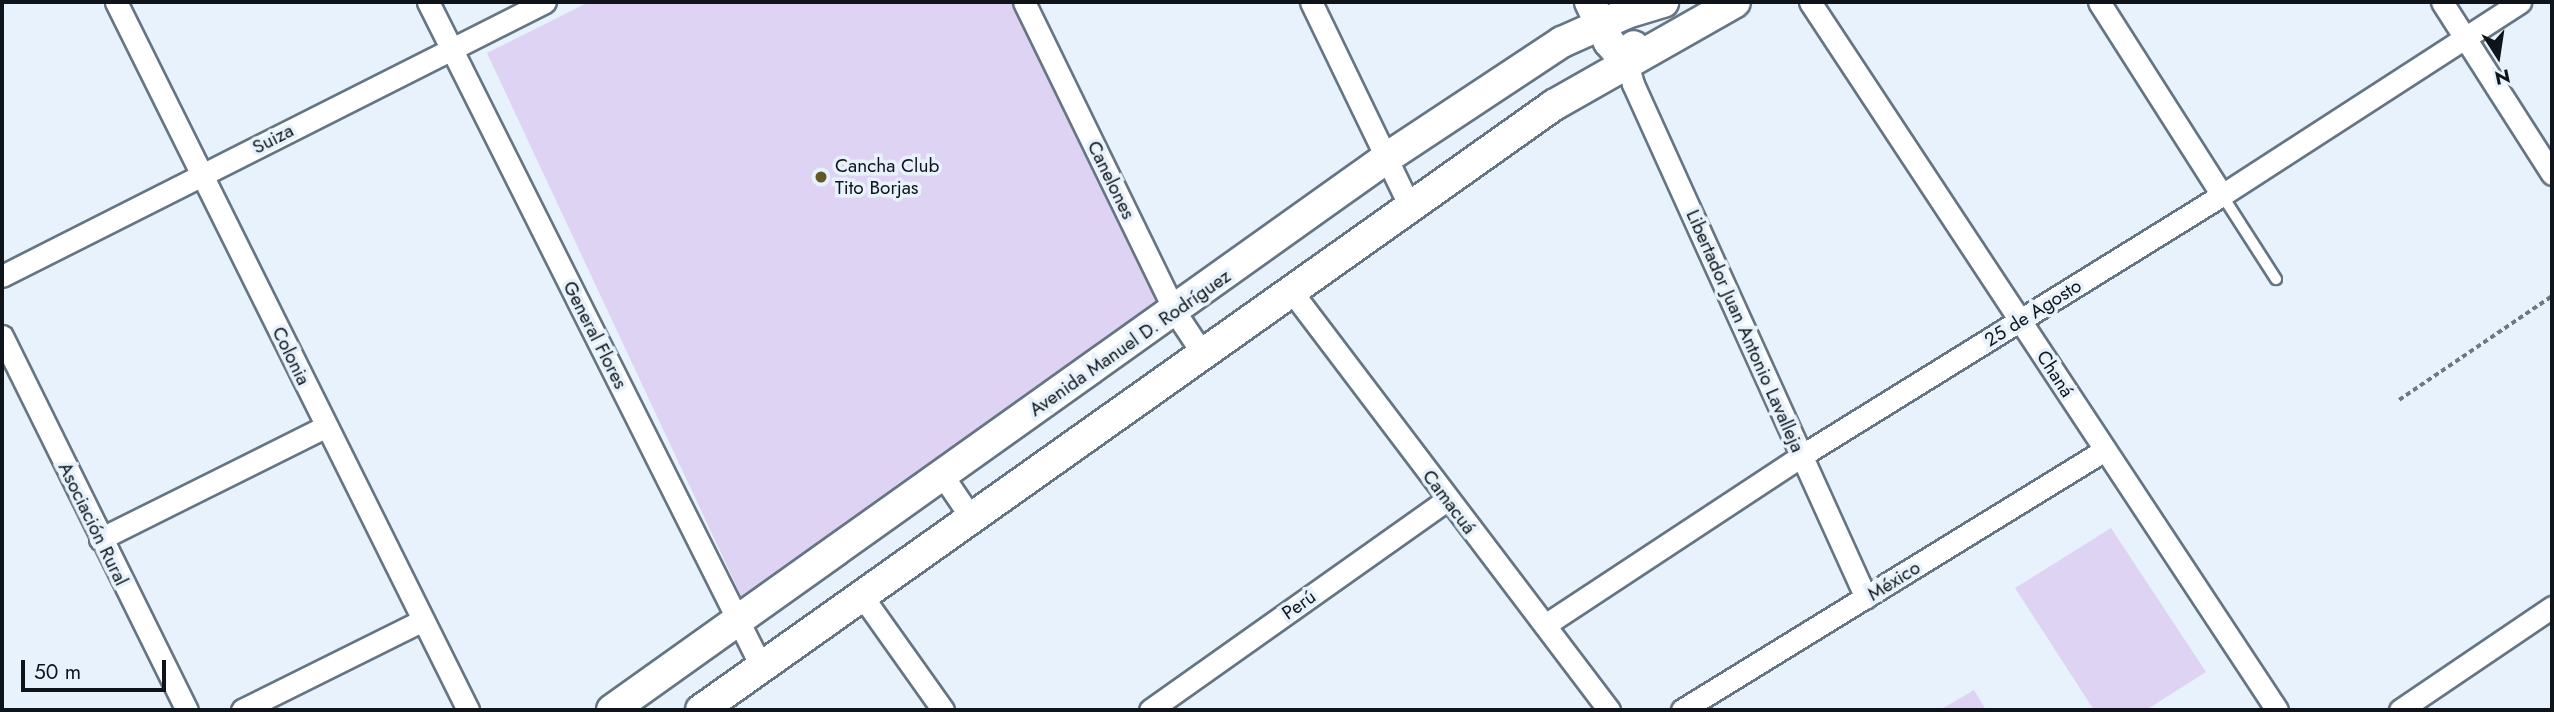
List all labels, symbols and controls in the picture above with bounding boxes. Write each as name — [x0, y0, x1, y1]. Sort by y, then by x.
north arrow — [2463, 21, 2533, 91]
text: N — [2492, 62, 2513, 92]
street label: Suiza — [249, 119, 297, 159]
street label: Canelones — [1082, 137, 1140, 223]
place label: Cancha Club Tito Borjas — [835, 155, 939, 199]
marker: Cancha Club Tito Borjas — [813, 169, 829, 185]
street label: Libertador Juan Antonio Lavalleja — [1681, 206, 1809, 456]
street label: Avenida Manuel D. Rodríguez — [1025, 265, 1235, 421]
street label: 25 de Agosto — [1980, 274, 2086, 352]
street label: General Flores — [558, 277, 632, 393]
street label: Colonia — [267, 323, 315, 389]
street label: Chaná — [2031, 346, 2079, 402]
street label: Asociación Rural — [53, 459, 133, 589]
street label: Camacuá — [1418, 465, 1480, 539]
street label: México — [1864, 556, 1924, 606]
street label: Perú — [1278, 585, 1320, 625]
scale bar — [24, 646, 170, 690]
text: 50 m — [34, 657, 81, 687]

